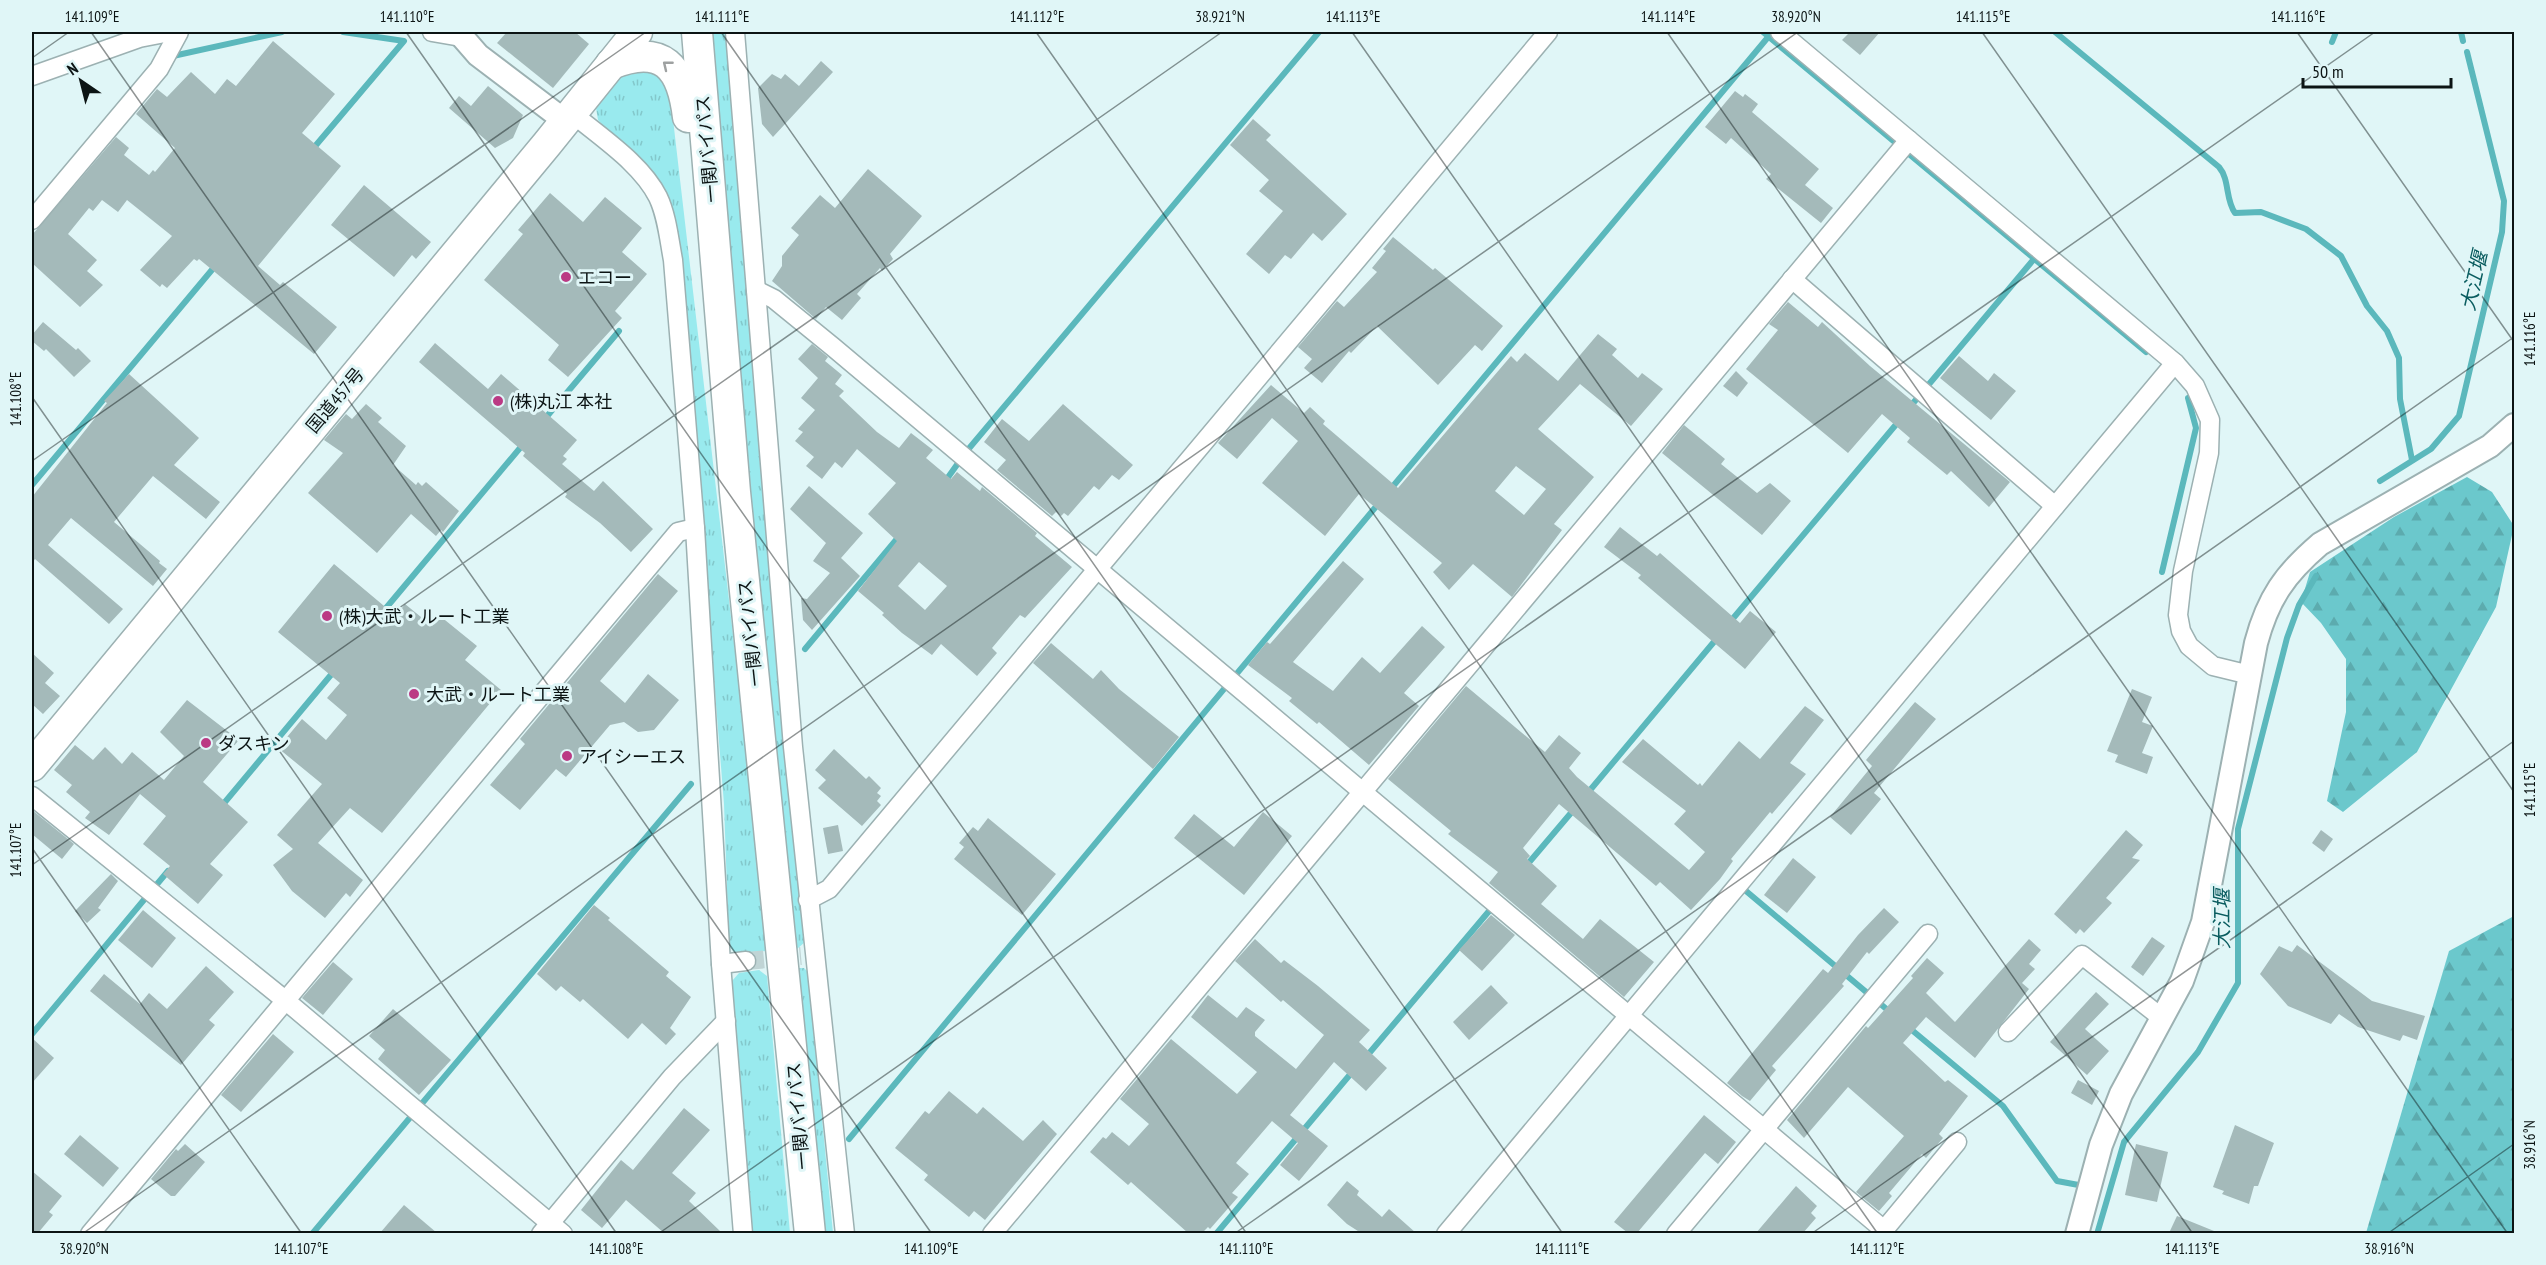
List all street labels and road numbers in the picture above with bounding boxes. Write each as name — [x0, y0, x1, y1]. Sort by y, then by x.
street label: 一関バイパス — [691, 94, 723, 204]
street label: 国道457号 — [301, 363, 369, 437]
street label: 一関バイパス — [733, 578, 767, 688]
street label: 一関バイパス — [782, 1061, 814, 1171]

